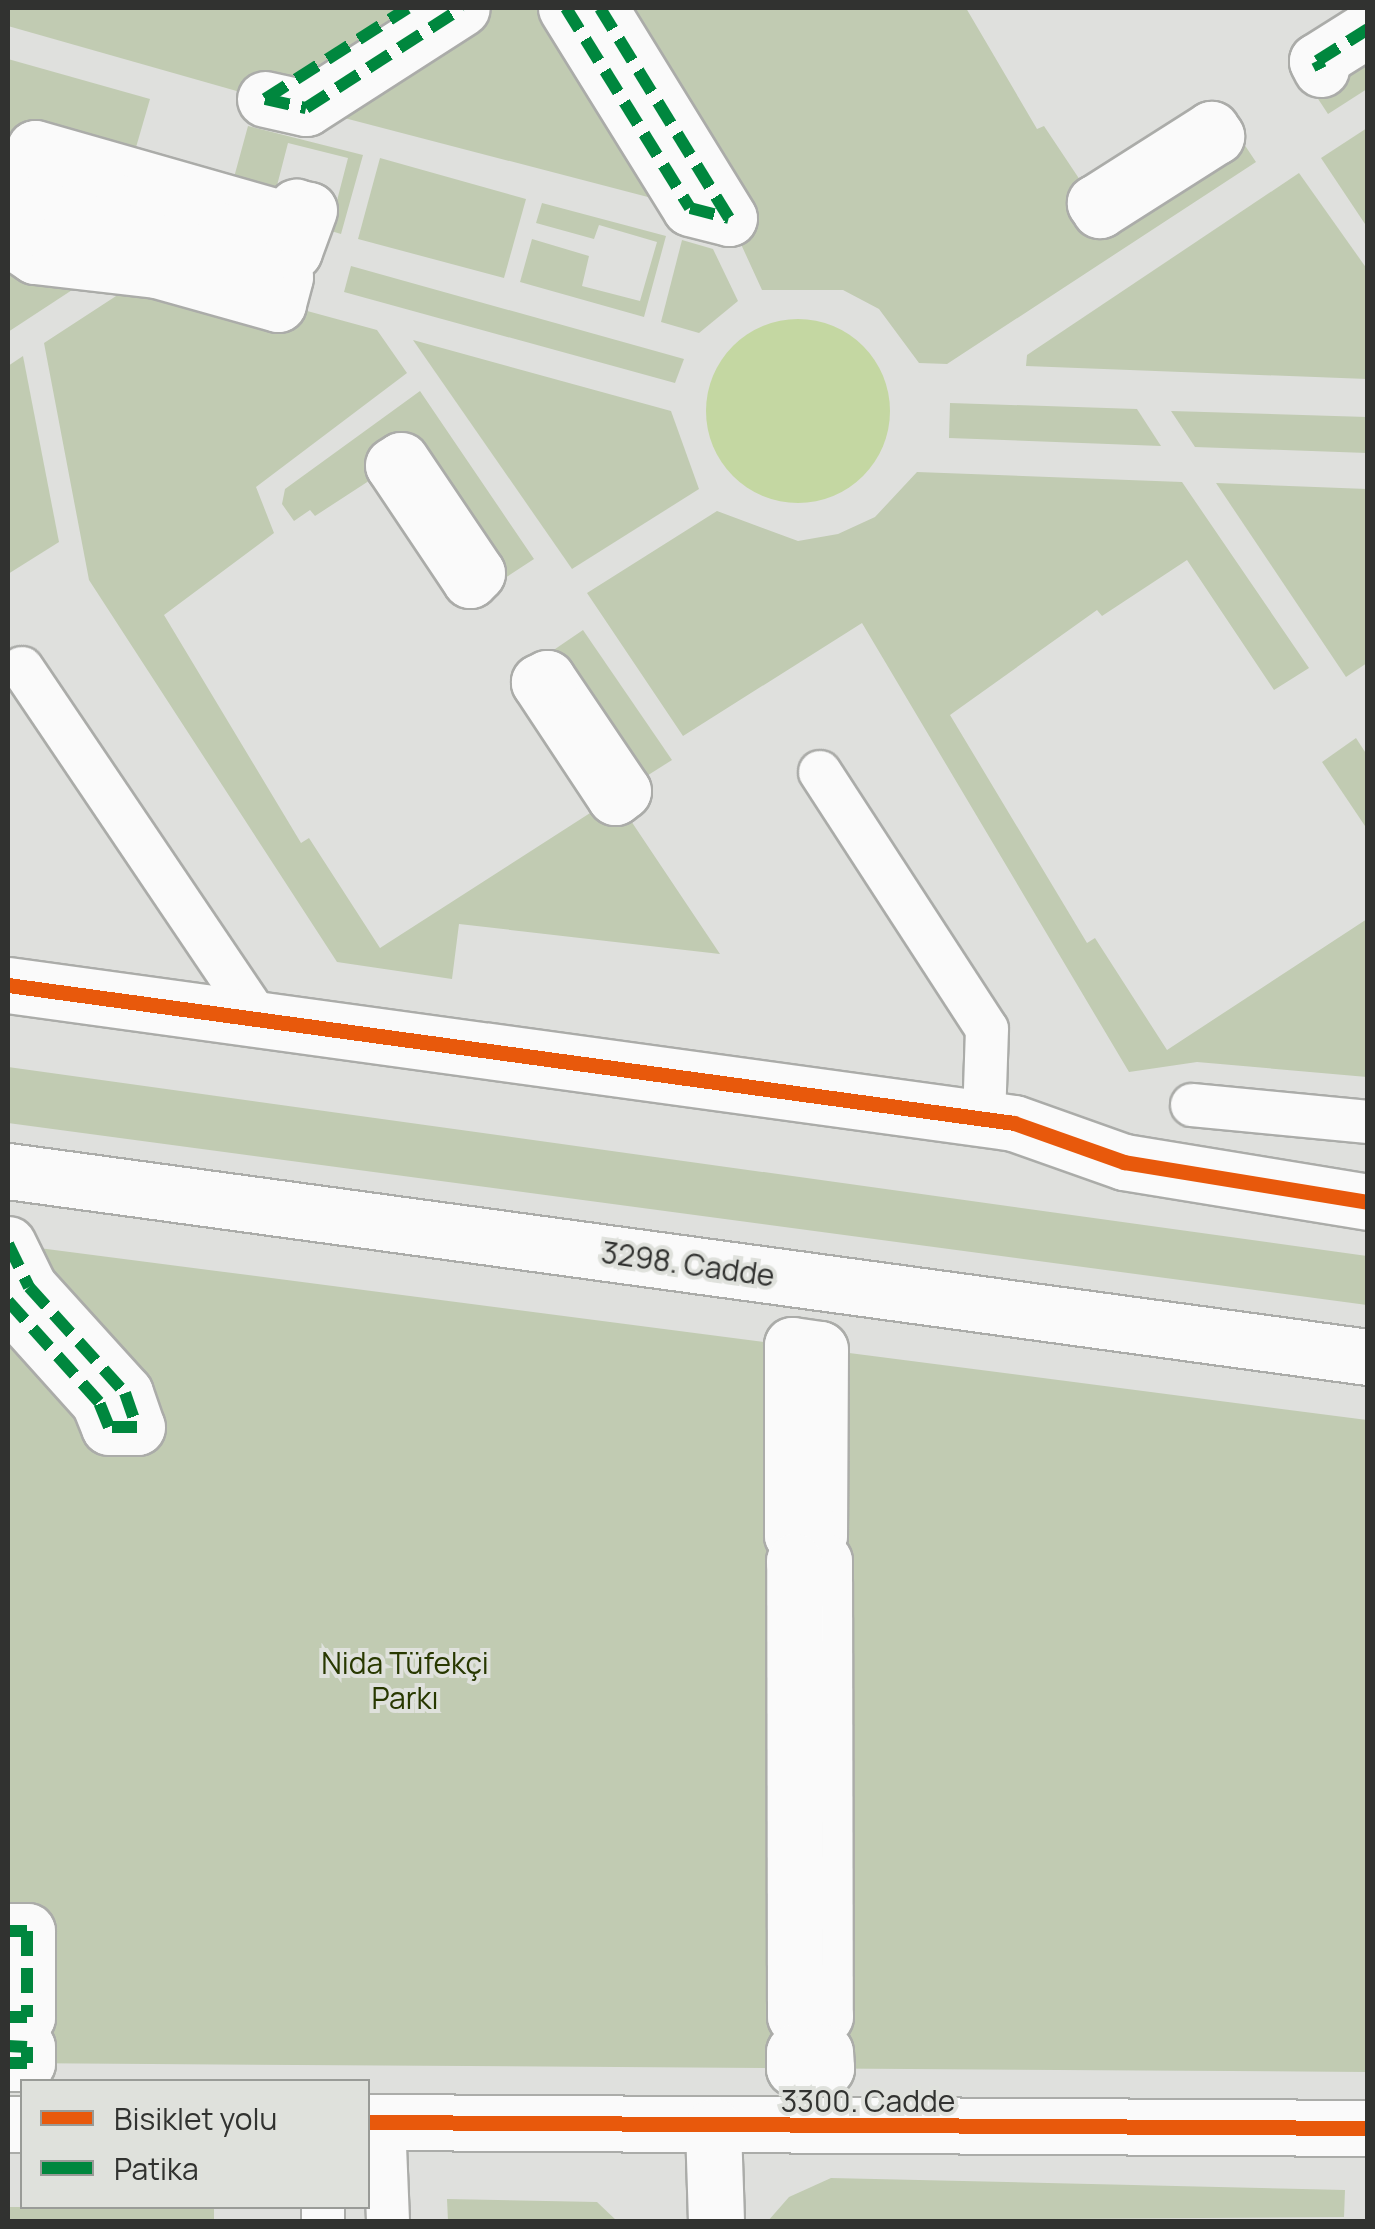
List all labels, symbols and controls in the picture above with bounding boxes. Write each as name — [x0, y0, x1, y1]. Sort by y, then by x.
street label: 3298. Cadde — [599, 1234, 777, 1294]
park label: Nida Tüfekçi Parkı — [321, 1645, 489, 1716]
legend — [20, 2079, 370, 2209]
street label: 3300. Cadde — [781, 2083, 955, 2119]
text: Bisiklet yolu — [114, 2098, 277, 2139]
text: Patika — [114, 2148, 199, 2189]

